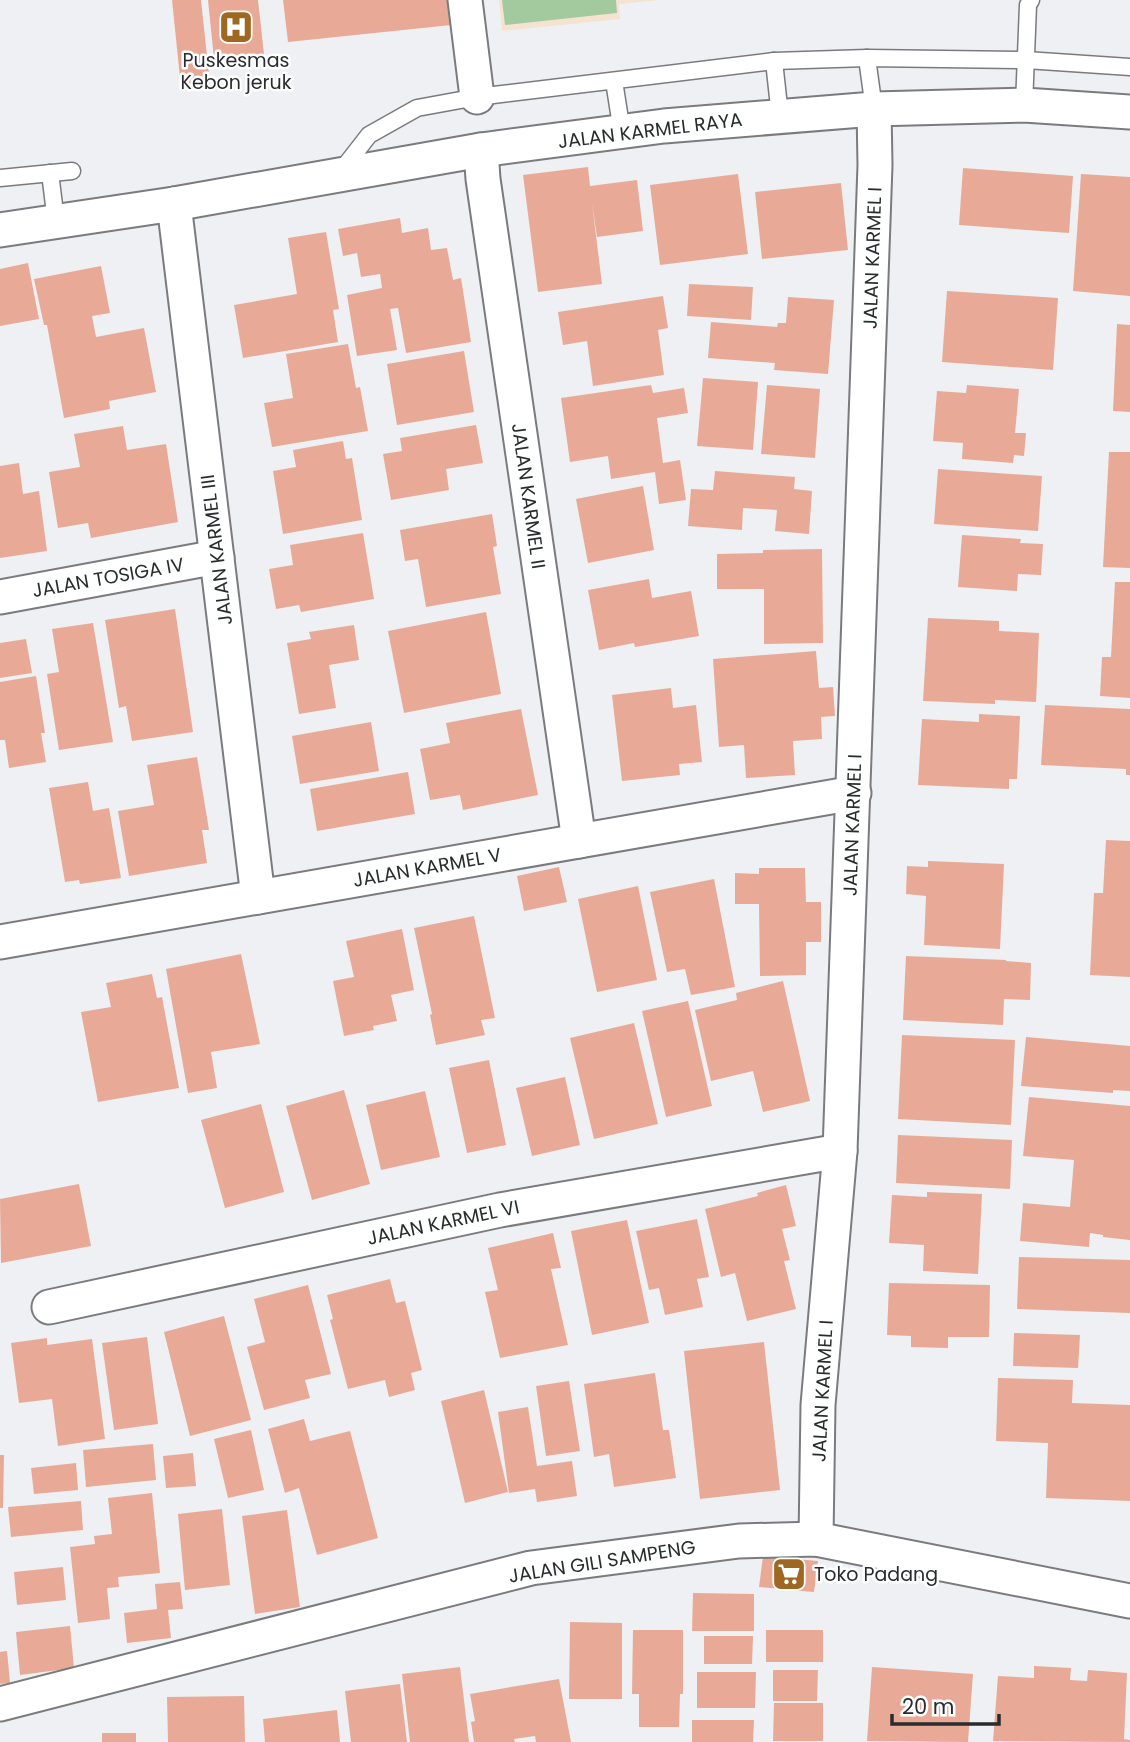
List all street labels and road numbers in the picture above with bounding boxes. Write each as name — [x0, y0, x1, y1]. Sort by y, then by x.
street label: JALAN KARMEL RAYA — [556, 106, 744, 155]
street label: JALAN KARMEL I — [857, 187, 888, 330]
street label: JALAN KARMEL II — [505, 422, 552, 571]
street label: JALAN KARMEL III — [194, 473, 239, 627]
street label: JALAN TOSIGA IV — [30, 551, 186, 604]
street label: JALAN KARMEL I — [837, 754, 868, 897]
street label: JALAN KARMEL V — [351, 841, 504, 894]
street label: JALAN KARMEL VI — [365, 1193, 522, 1252]
street label: JALAN KARMEL I — [805, 1319, 840, 1463]
street label: JALAN GILI SAMPENG — [507, 1533, 697, 1590]

